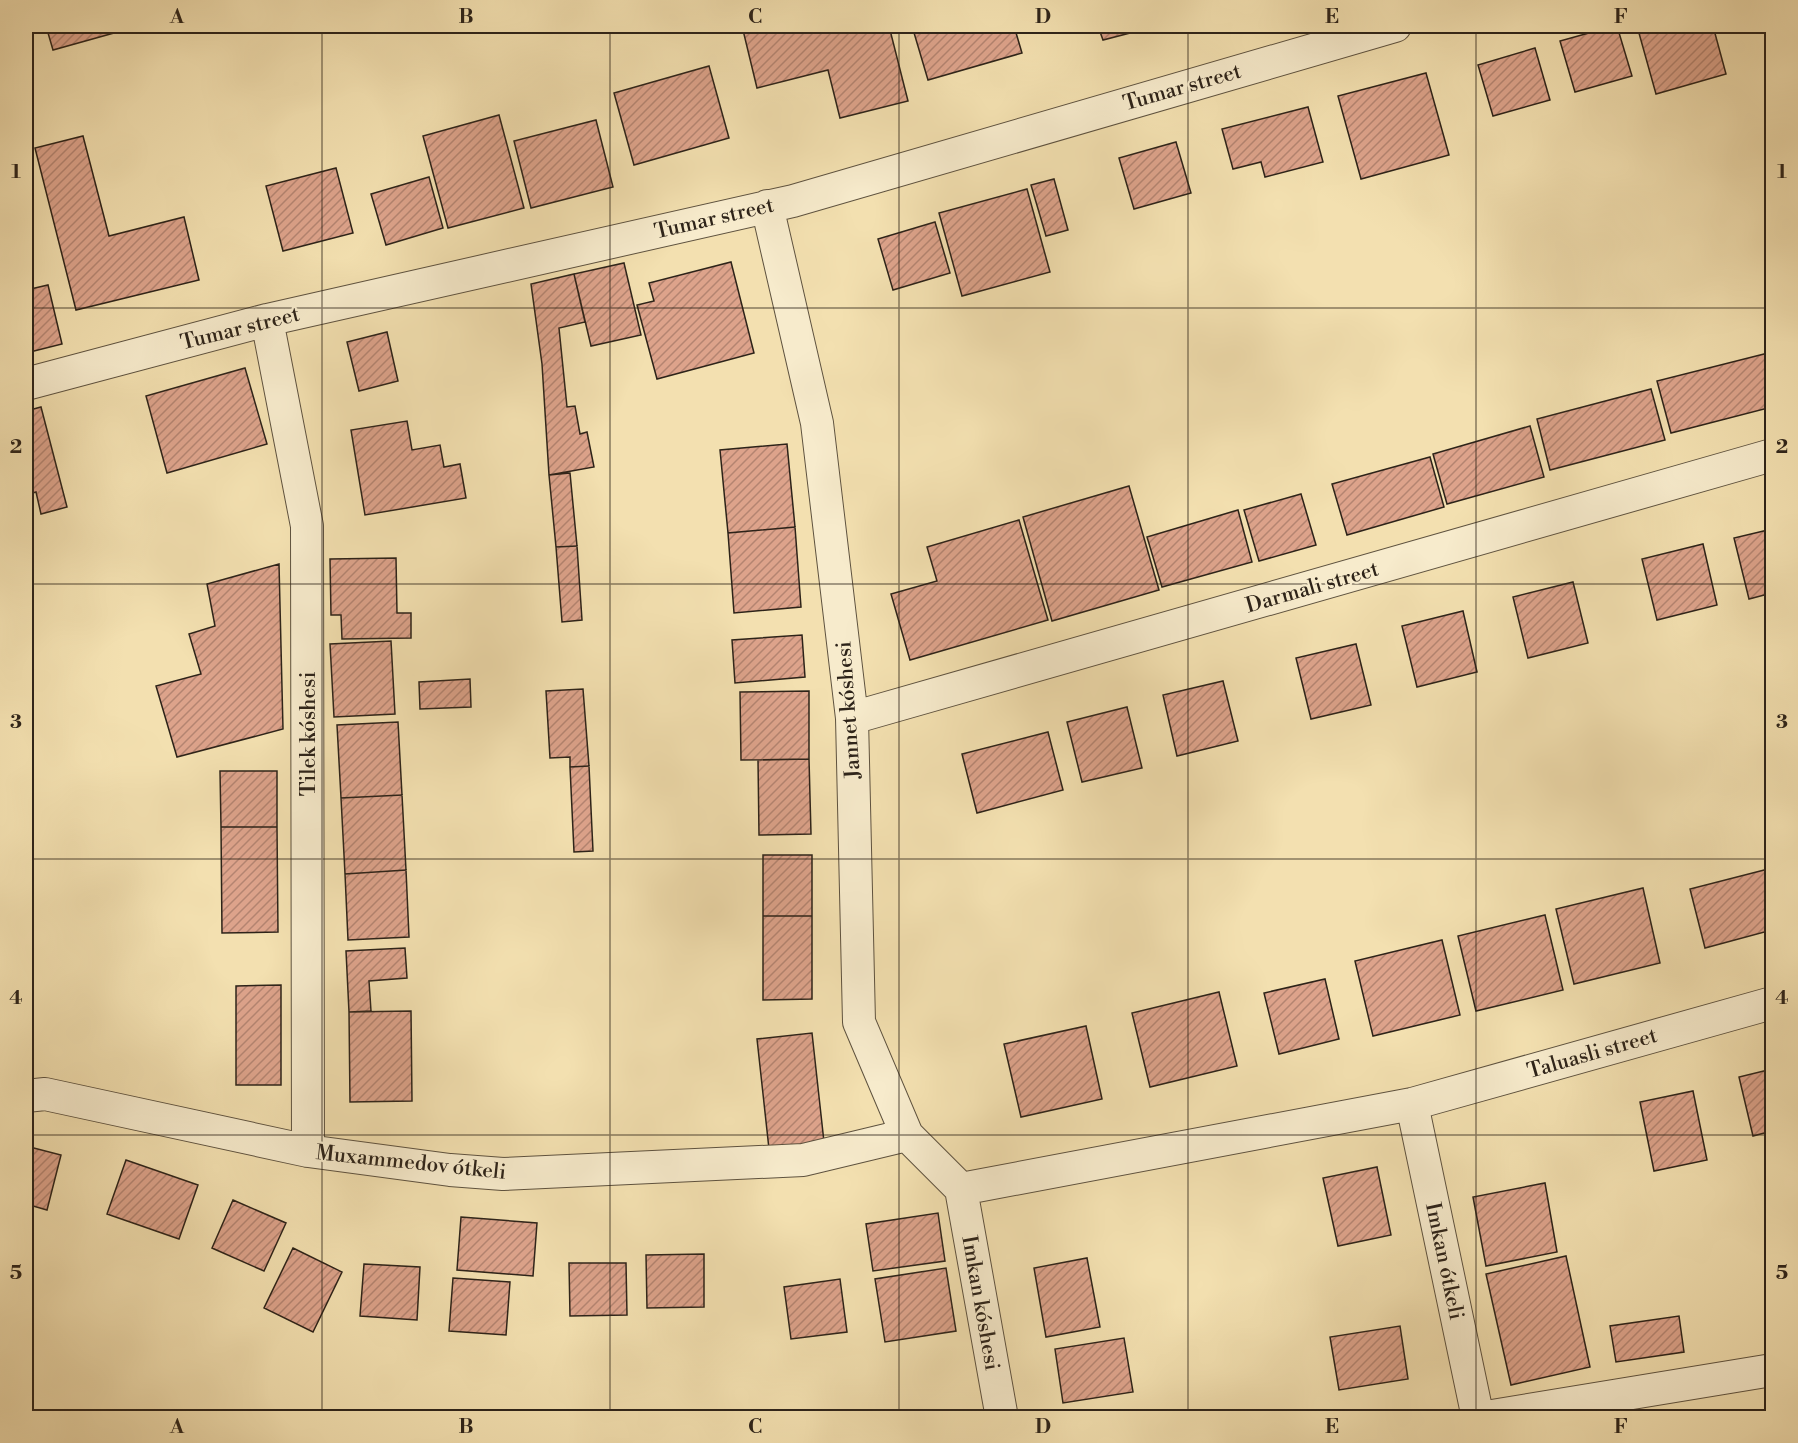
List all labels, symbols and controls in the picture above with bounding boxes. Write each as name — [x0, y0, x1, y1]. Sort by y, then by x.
text: A — [169, 5, 185, 30]
text: B — [458, 5, 474, 30]
text: C — [748, 5, 762, 30]
text: D — [1035, 5, 1051, 30]
text: E — [1325, 5, 1339, 30]
text: F — [1614, 5, 1628, 30]
street label: Tumar street — [1120, 59, 1245, 117]
text: 1 — [11, 160, 21, 185]
text: 1 — [1777, 160, 1787, 185]
street label: Tumar street — [652, 192, 777, 245]
street label: Tumar street — [178, 301, 303, 356]
text: 2 — [10, 435, 22, 460]
text: 2 — [1776, 435, 1788, 460]
street label: Darmali street — [1243, 556, 1382, 619]
street label: Jannet kóshesi — [831, 640, 867, 781]
street label: Tilek kóshesi — [296, 672, 322, 796]
text: 3 — [10, 710, 22, 735]
text: 3 — [1776, 710, 1788, 735]
text: 4 — [9, 986, 23, 1011]
text: 4 — [1775, 986, 1789, 1011]
street label: Taluasli street — [1524, 1023, 1661, 1085]
street label: Muxammedov ótkeli — [314, 1140, 507, 1186]
street label: Imkan ótkeli — [1419, 1200, 1469, 1322]
street label: Imkan kóshesi — [955, 1234, 1005, 1373]
text: 5 — [10, 1261, 22, 1286]
text: 5 — [1776, 1261, 1788, 1286]
text: A — [169, 1415, 185, 1440]
text: B — [458, 1415, 474, 1440]
text: C — [748, 1415, 762, 1440]
text: D — [1035, 1415, 1051, 1440]
text: E — [1325, 1415, 1339, 1440]
text: F — [1614, 1415, 1628, 1440]

